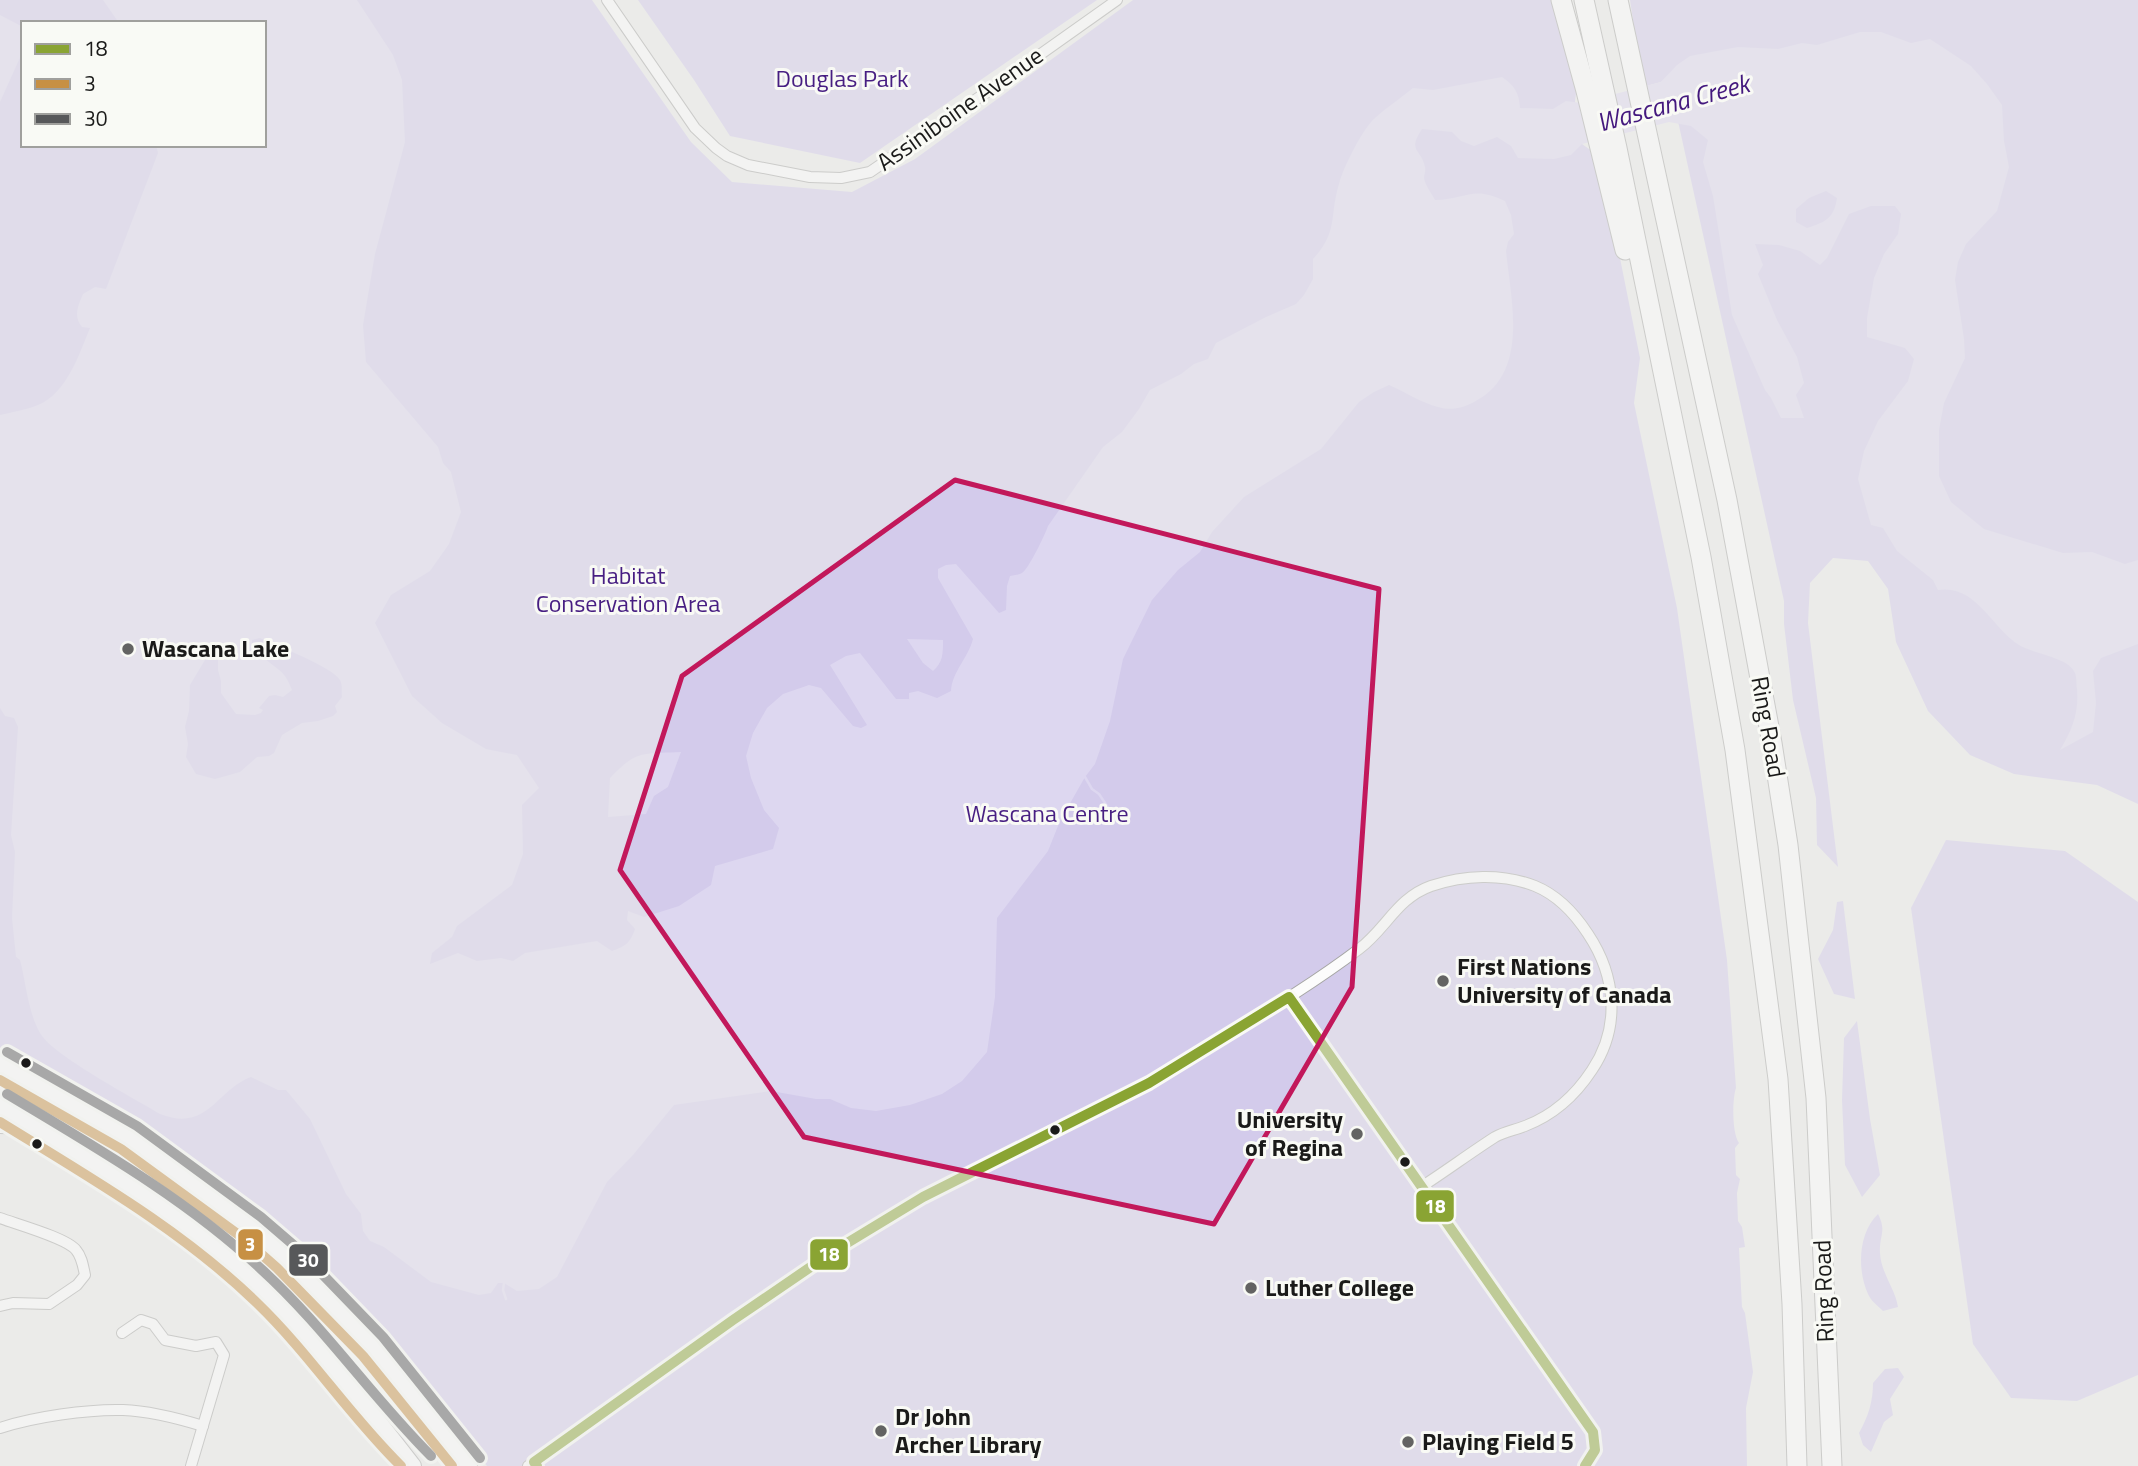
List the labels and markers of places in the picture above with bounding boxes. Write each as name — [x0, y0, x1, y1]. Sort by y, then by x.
place label: Wascana Lake — [142, 630, 289, 666]
marker: Wascana Lake — [120, 641, 136, 657]
place label: First Nations University of Canada — [1457, 948, 1671, 1012]
marker: First Nations University of Canada — [1435, 973, 1451, 989]
unlabelled marker — [19, 1056, 33, 1070]
place label: University of Regina — [1237, 1101, 1343, 1165]
unlabelled marker — [1048, 1123, 1062, 1137]
marker: University of Regina — [1349, 1126, 1365, 1142]
unlabelled marker — [30, 1137, 44, 1151]
unlabelled marker — [1398, 1155, 1412, 1169]
place label: Luther College — [1265, 1269, 1414, 1305]
marker: Luther College — [1243, 1280, 1259, 1296]
place label: Dr John Archer Library — [895, 1398, 1042, 1462]
marker: Dr John Archer Library — [873, 1423, 889, 1439]
place label: Playing Field 5 — [1422, 1423, 1574, 1459]
marker: Playing Field 5 — [1400, 1434, 1416, 1450]

